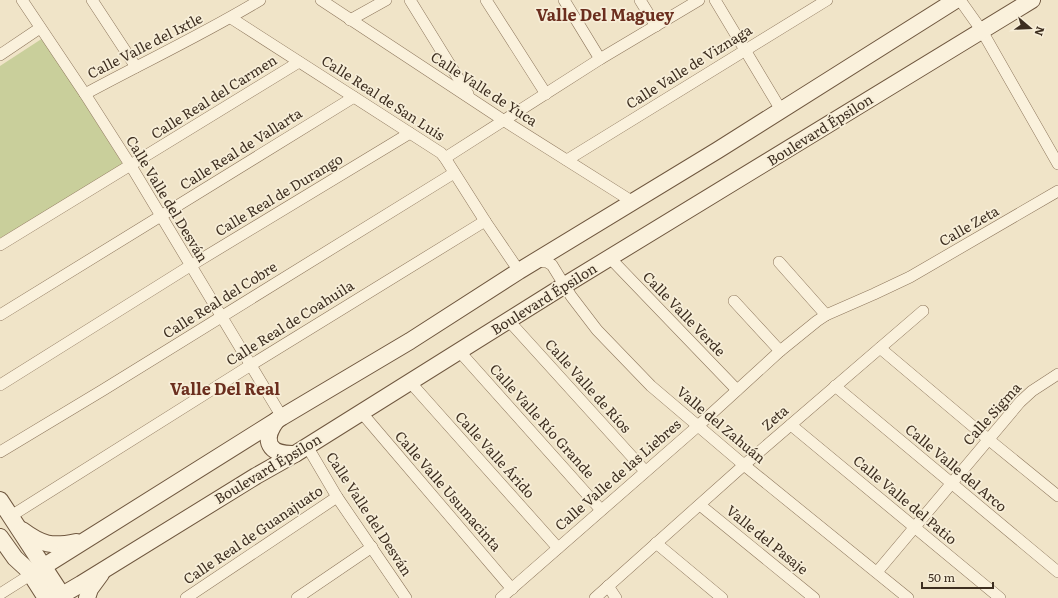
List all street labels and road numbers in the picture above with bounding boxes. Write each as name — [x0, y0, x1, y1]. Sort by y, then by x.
street label: Calle Valle del Ixtle — [84, 7, 206, 83]
street label: Calle Valle de Viznaga — [622, 19, 756, 113]
street label: Calle Valle de Yuca — [427, 46, 542, 130]
street label: Calle Real del Carmen — [147, 49, 280, 143]
street label: Calle Real de San Luis — [318, 50, 449, 145]
street label: Boulevard Épsilon — [763, 88, 876, 170]
street label: Calle Real de Vallarta — [176, 102, 306, 194]
street label: Calle Valle del Desván — [122, 131, 214, 266]
street label: Calle Real de Durango — [211, 148, 346, 240]
street label: Calle Zeta — [935, 200, 1002, 250]
street label: Calle Real del Cobre — [159, 256, 280, 342]
street label: Boulevard Épsilon — [487, 257, 600, 339]
street label: Calle Valle Verde — [639, 266, 730, 360]
street label: Calle Real de Coahuila — [222, 274, 358, 370]
street label: Calle Valle de Ríos — [541, 334, 636, 437]
street label: Calle Valle Río Grande — [486, 359, 600, 482]
street label: Calle Sigma — [958, 377, 1025, 449]
street label: Valle del Zahuán — [673, 381, 770, 467]
street label: Zeta — [757, 400, 792, 434]
street label: Calle Valle Árido — [451, 407, 540, 502]
street label: Calle Valle de las Liebres — [550, 414, 685, 535]
street label: Calle Valle del Arco — [901, 419, 1012, 516]
street label: Calle Valle Usumacinta — [391, 426, 507, 555]
street label: Boulevard Épsilon — [210, 428, 325, 508]
street label: Calle Valle del Desván — [322, 447, 418, 579]
street label: Calle Valle del Patio — [850, 450, 962, 549]
street label: Calle Real de Guanajuato — [179, 480, 326, 588]
street label: Valle del Pasaje — [722, 500, 813, 579]

